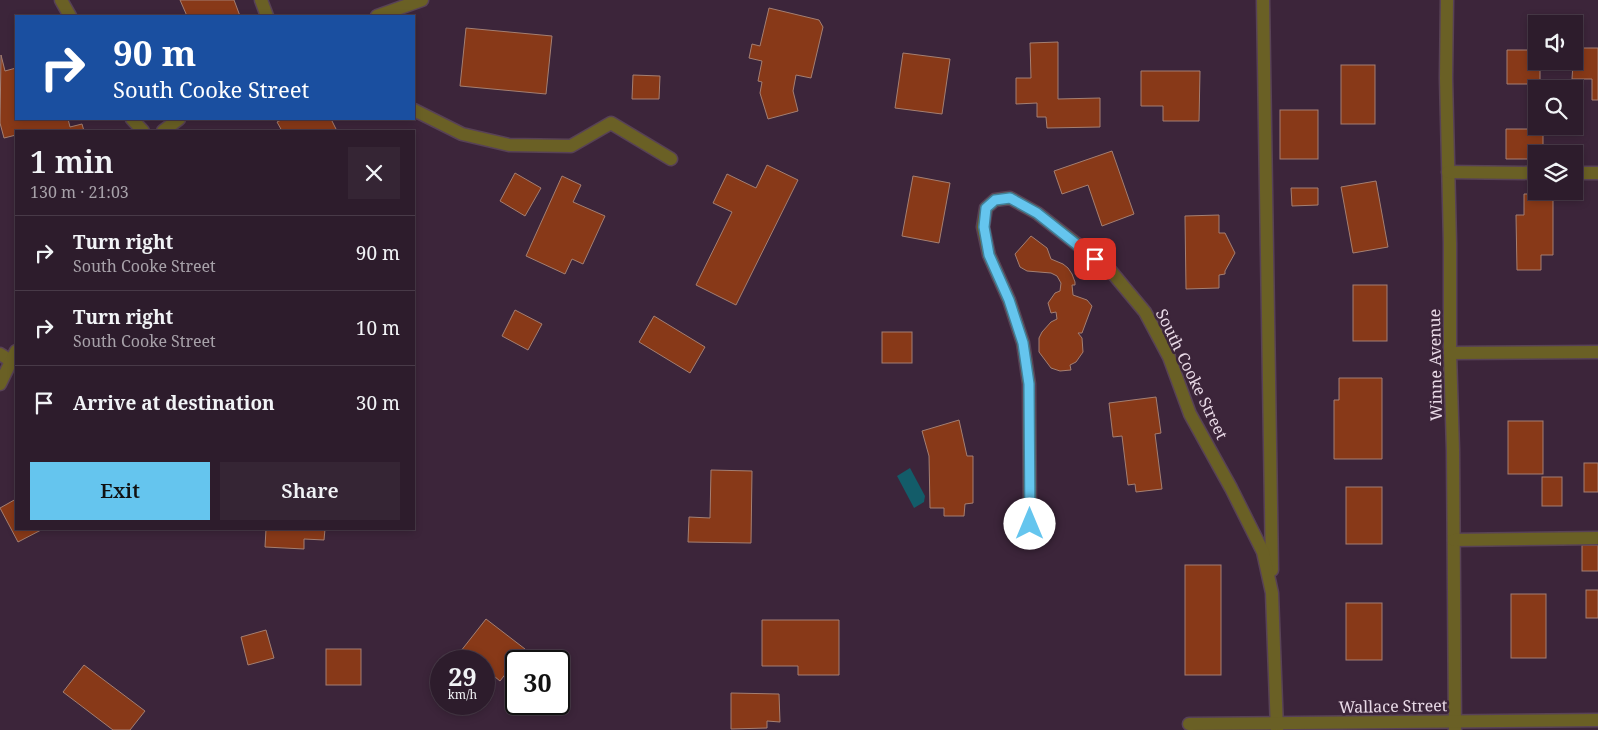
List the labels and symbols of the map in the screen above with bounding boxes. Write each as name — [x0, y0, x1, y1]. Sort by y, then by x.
pin — [1074, 238, 1116, 280]
street label: South Cooke Street — [1151, 305, 1233, 443]
street label: Winne Avenue — [1423, 309, 1447, 421]
position arrow — [1003, 497, 1055, 549]
speed limit sign: 30 — [505, 650, 570, 715]
street label: Wallace Street — [1338, 694, 1448, 718]

